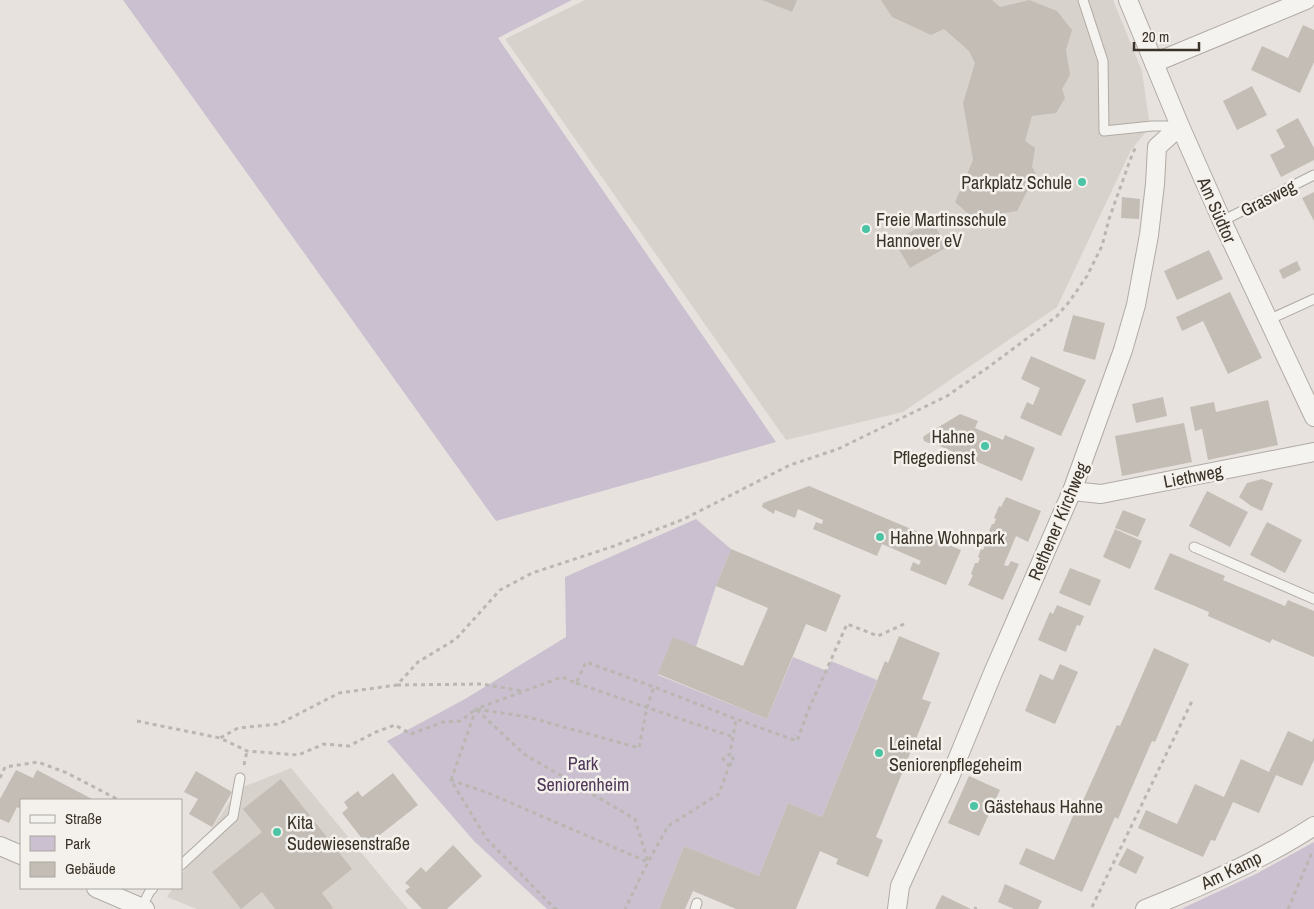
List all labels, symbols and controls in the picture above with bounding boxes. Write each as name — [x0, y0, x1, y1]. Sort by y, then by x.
scale bar — [1134, 20, 1199, 52]
text: 20 m — [1142, 26, 1169, 47]
place label: Parkplatz Schule — [961, 170, 1072, 195]
street label: Am Südtor — [1191, 172, 1243, 247]
street label: Grasweg — [1236, 173, 1301, 223]
marker: Parkplatz Schule — [1076, 176, 1088, 188]
place label: Freie Martinsschule Hannover eV — [876, 207, 1006, 253]
marker: Freie Martinsschule Hannover eV — [860, 223, 872, 235]
place label: Hahne Pflegedienst — [893, 424, 975, 470]
marker: Hahne Pflegedienst — [979, 440, 991, 452]
street label: Rethener Kirchweg — [1022, 457, 1094, 584]
street label: Liethweg — [1161, 458, 1226, 494]
place label: Hahne Wohnpark — [890, 525, 1005, 550]
marker: Hahne Wohnpark — [874, 531, 886, 543]
place label: Leinetal Seniorenpflegeheim — [889, 731, 1022, 777]
marker: Leinetal Seniorenpflegeheim — [873, 747, 885, 759]
park label: Park Seniorenheim — [537, 751, 629, 797]
place label: Gästehaus Hahne — [984, 794, 1103, 819]
legend — [20, 799, 182, 889]
marker: Gästehaus Hahne — [968, 800, 980, 812]
text: Straße — [65, 808, 102, 829]
place label: Kita Sudewiesenstraße — [287, 810, 410, 856]
marker: Kita Sudewiesenstraße — [271, 826, 283, 838]
text: Park — [65, 833, 91, 854]
street label: Am Kamp — [1195, 845, 1266, 896]
text: Gebäude — [65, 858, 116, 879]

